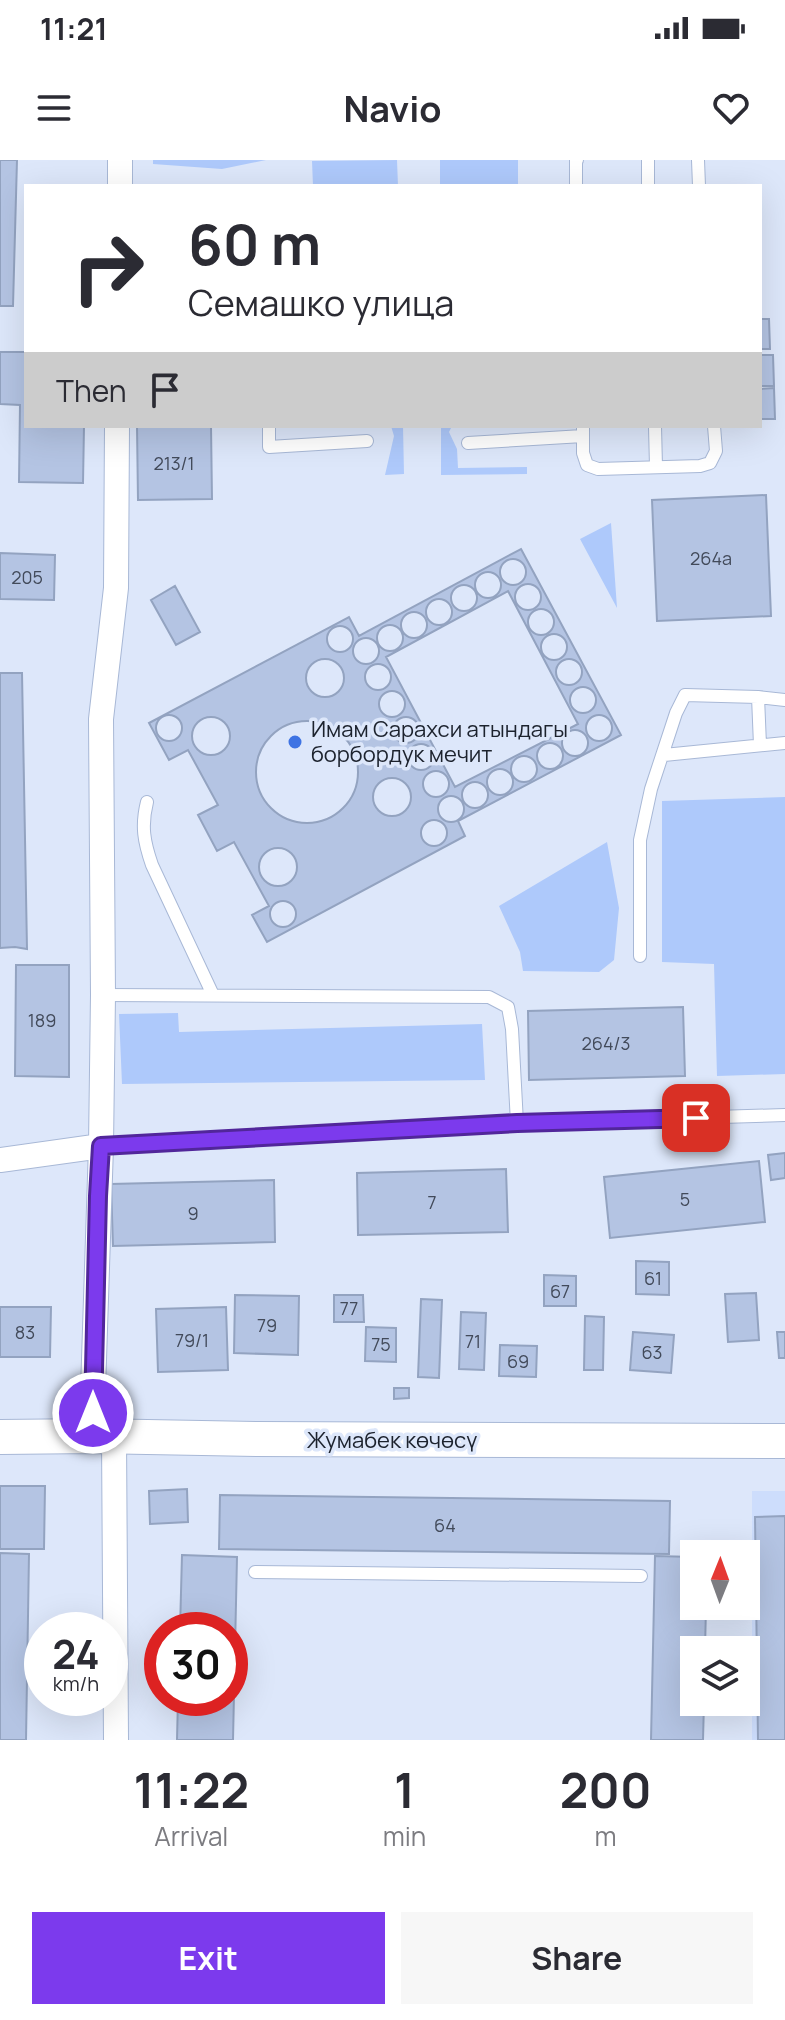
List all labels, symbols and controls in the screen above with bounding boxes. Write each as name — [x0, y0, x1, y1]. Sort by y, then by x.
text: 11:21 — [40, 8, 108, 49]
text: Navio — [343, 84, 442, 133]
icon: menu — [32, 86, 76, 130]
icon: heart — [709, 86, 753, 130]
text: 60 m — [188, 205, 321, 282]
icon: right — [56, 216, 160, 320]
text: Семашко улица — [188, 278, 454, 327]
icon: arrive — [143, 368, 187, 412]
text: Then — [56, 370, 127, 411]
house number: 213/1 — [153, 451, 195, 475]
house number: 264a — [690, 546, 732, 570]
house number: 205 — [11, 565, 43, 589]
place label: Имам Сарахси атындагы борбордук мечит — [311, 714, 568, 769]
marker: Имам Сарахси атындагы борбордук мечит — [286, 733, 304, 751]
house number: 189 — [28, 1008, 56, 1032]
house number: 264/3 — [582, 1031, 630, 1055]
pin — [662, 1084, 730, 1152]
icon: arrive — [674, 1096, 718, 1140]
house number: 5 — [680, 1187, 690, 1211]
house number: 7 — [427, 1190, 437, 1214]
house number: 9 — [187, 1201, 199, 1225]
house number: 61 — [644, 1266, 662, 1290]
house number: 67 — [550, 1279, 570, 1303]
house number: 77 — [340, 1296, 358, 1320]
house number: 79 — [257, 1313, 277, 1337]
house number: 83 — [15, 1320, 35, 1344]
house number: 79/1 — [175, 1328, 209, 1352]
house number: 71 — [465, 1329, 481, 1353]
house number: 75 — [371, 1332, 391, 1356]
house number: 63 — [641, 1340, 663, 1364]
house number: 69 — [507, 1349, 529, 1373]
position arrow — [51, 1371, 135, 1455]
street label: Жумабек көчөсү — [307, 1425, 477, 1455]
house number: 64 — [434, 1513, 456, 1537]
north arrow — [680, 1540, 760, 1620]
map controls — [680, 1540, 760, 1716]
speed limit sign: 30 — [144, 1612, 248, 1716]
text: 24 — [52, 1626, 100, 1681]
button: layers — [680, 1636, 760, 1716]
text: km/h — [53, 1670, 99, 1697]
text: 11:22 — [134, 1757, 249, 1822]
text: 1 — [394, 1757, 415, 1822]
text: 200 — [560, 1757, 652, 1822]
text: Arrival — [154, 1818, 228, 1854]
text: min — [383, 1818, 426, 1854]
text: m — [595, 1818, 617, 1854]
button: Exit — [32, 1912, 385, 2004]
button: Share — [401, 1912, 753, 2004]

